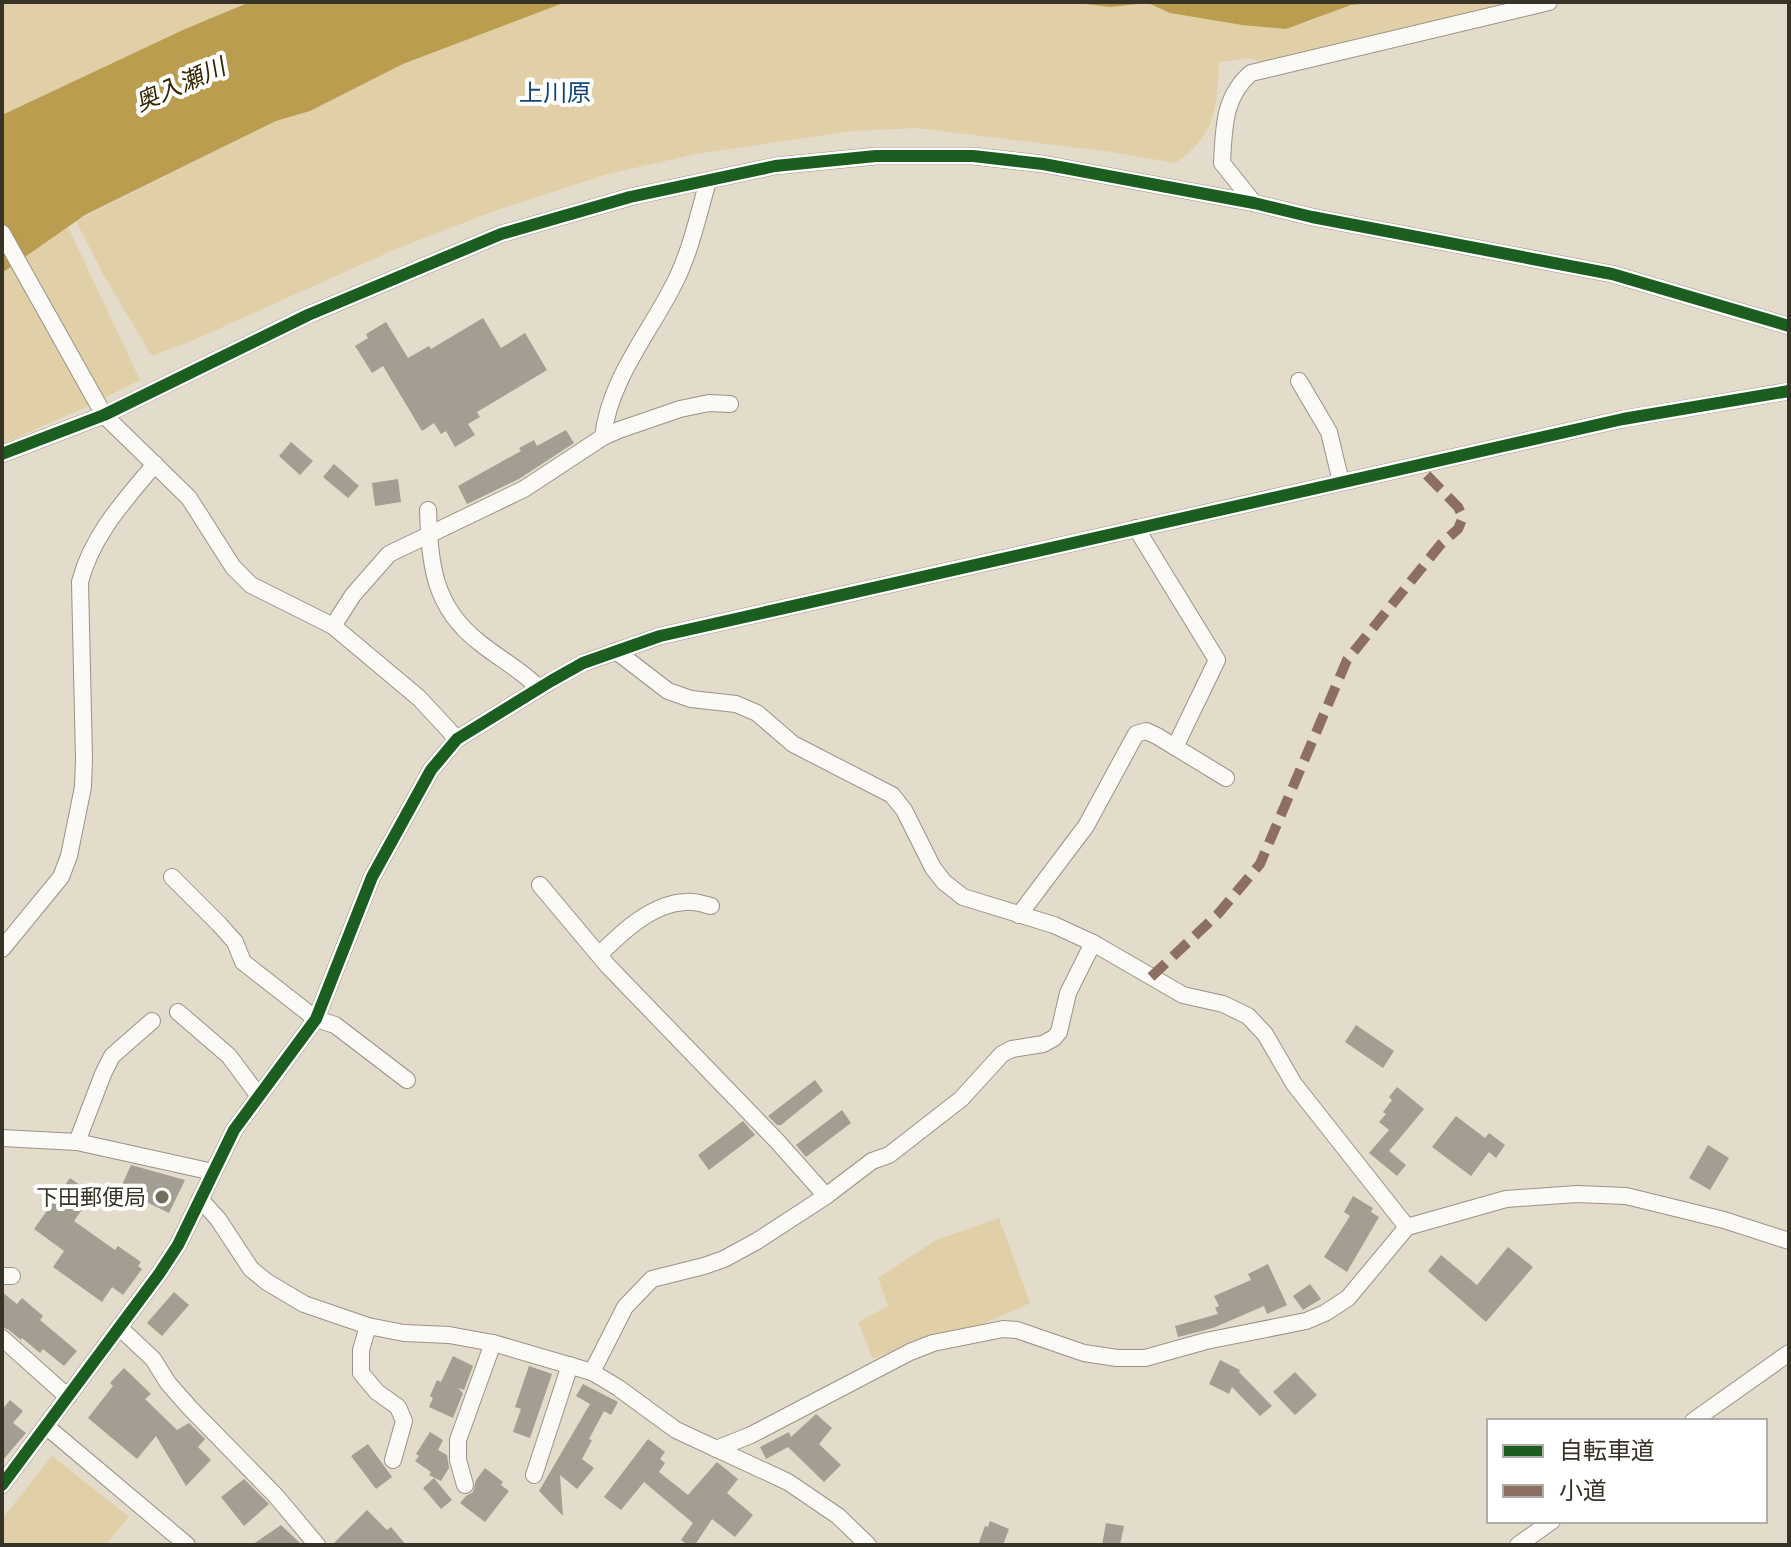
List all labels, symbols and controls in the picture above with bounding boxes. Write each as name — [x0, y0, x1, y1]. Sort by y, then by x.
water label: 奥入瀬川 — [130, 51, 232, 116]
district label: 上川原 — [519, 78, 591, 106]
place label: 下田郵便局 — [36, 1184, 146, 1210]
marker: 下田郵便局 — [153, 1188, 171, 1206]
legend — [1487, 1419, 1767, 1523]
text: 自転車道 — [1559, 1436, 1655, 1464]
text: 小道 — [1559, 1476, 1607, 1504]

